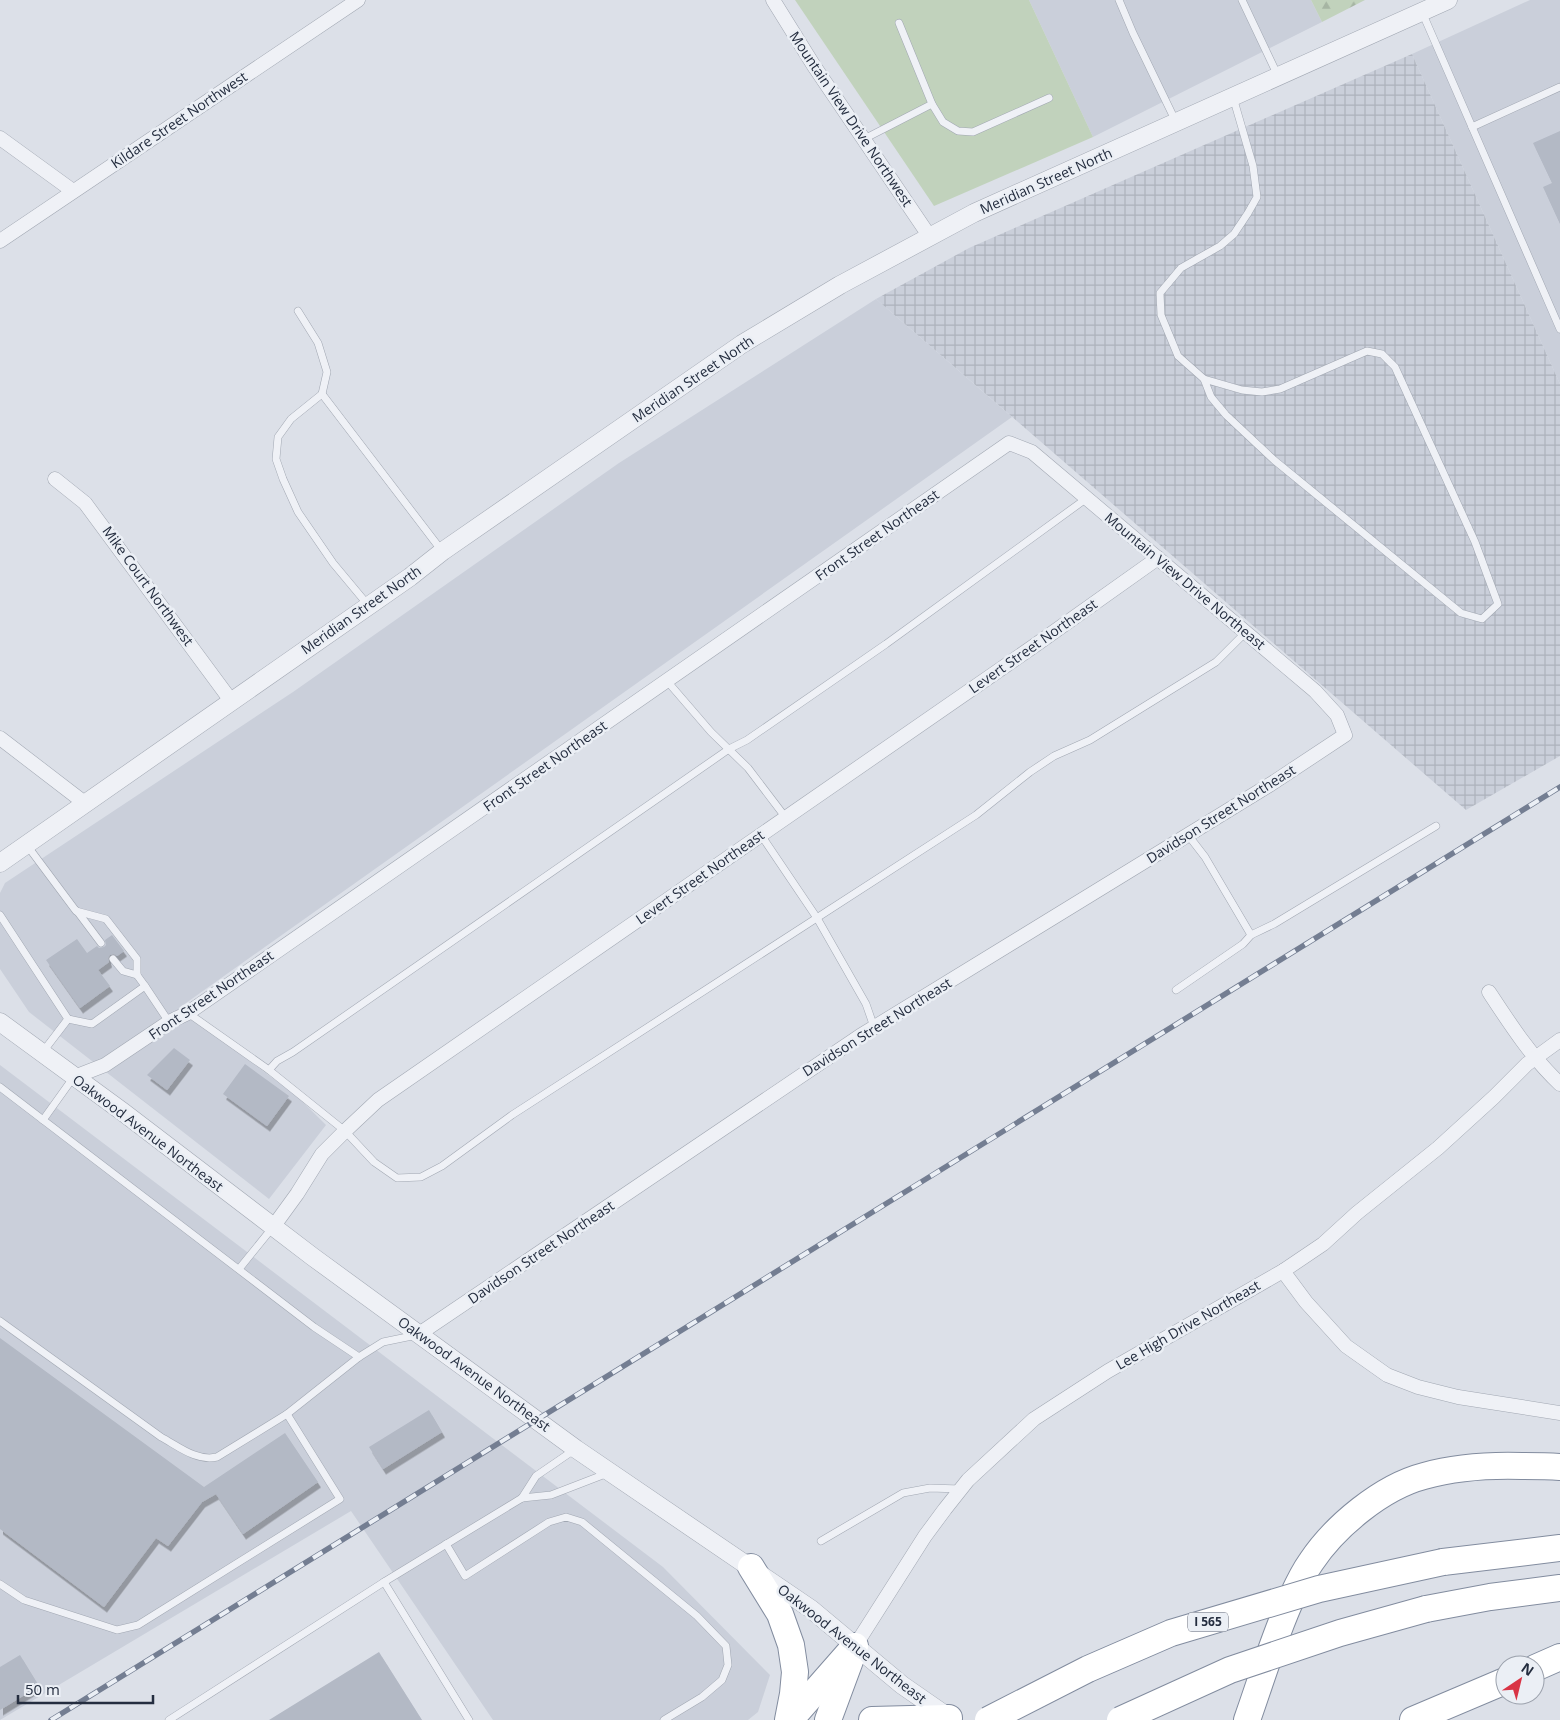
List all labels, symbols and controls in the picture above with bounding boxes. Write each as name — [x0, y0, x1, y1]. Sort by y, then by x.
street label: Mountain View Drive Northwest — [786, 27, 917, 210]
street label: Kildare Street Northwest — [107, 67, 251, 172]
street label: Meridian Street North — [977, 143, 1115, 218]
street label: Meridian Street North — [628, 331, 757, 426]
street label: Front Street Northeast — [811, 485, 942, 584]
street label: Mountain View Drive Northeast — [1101, 508, 1270, 654]
street label: Mike Court Northwest — [98, 522, 198, 649]
street label: Meridian Street North — [297, 561, 425, 658]
street label: Levert Street Northeast — [965, 594, 1101, 697]
street label: Front Street Northeast — [479, 716, 610, 815]
street label: Davidson Street Northeast — [1142, 760, 1299, 867]
street label: Levert Street Northeast — [632, 825, 768, 928]
street label: Front Street Northeast — [145, 946, 277, 1044]
street label: Davidson Street Northeast — [798, 973, 955, 1080]
street label: Oakwood Avenue Northeast — [69, 1070, 227, 1196]
street label: Davidson Street Northeast — [464, 1195, 618, 1308]
street label: Lee High Drive Northeast — [1112, 1275, 1263, 1374]
street label: Oakwood Avenue Northeast — [394, 1312, 554, 1435]
street label: Oakwood Avenue Northeast — [774, 1580, 931, 1708]
road number: I 565 — [1188, 1612, 1228, 1631]
north arrow — [1495, 1655, 1545, 1705]
text: N — [1518, 1658, 1538, 1680]
scale bar — [18, 1672, 152, 1704]
text: 50 m — [25, 1679, 60, 1699]

